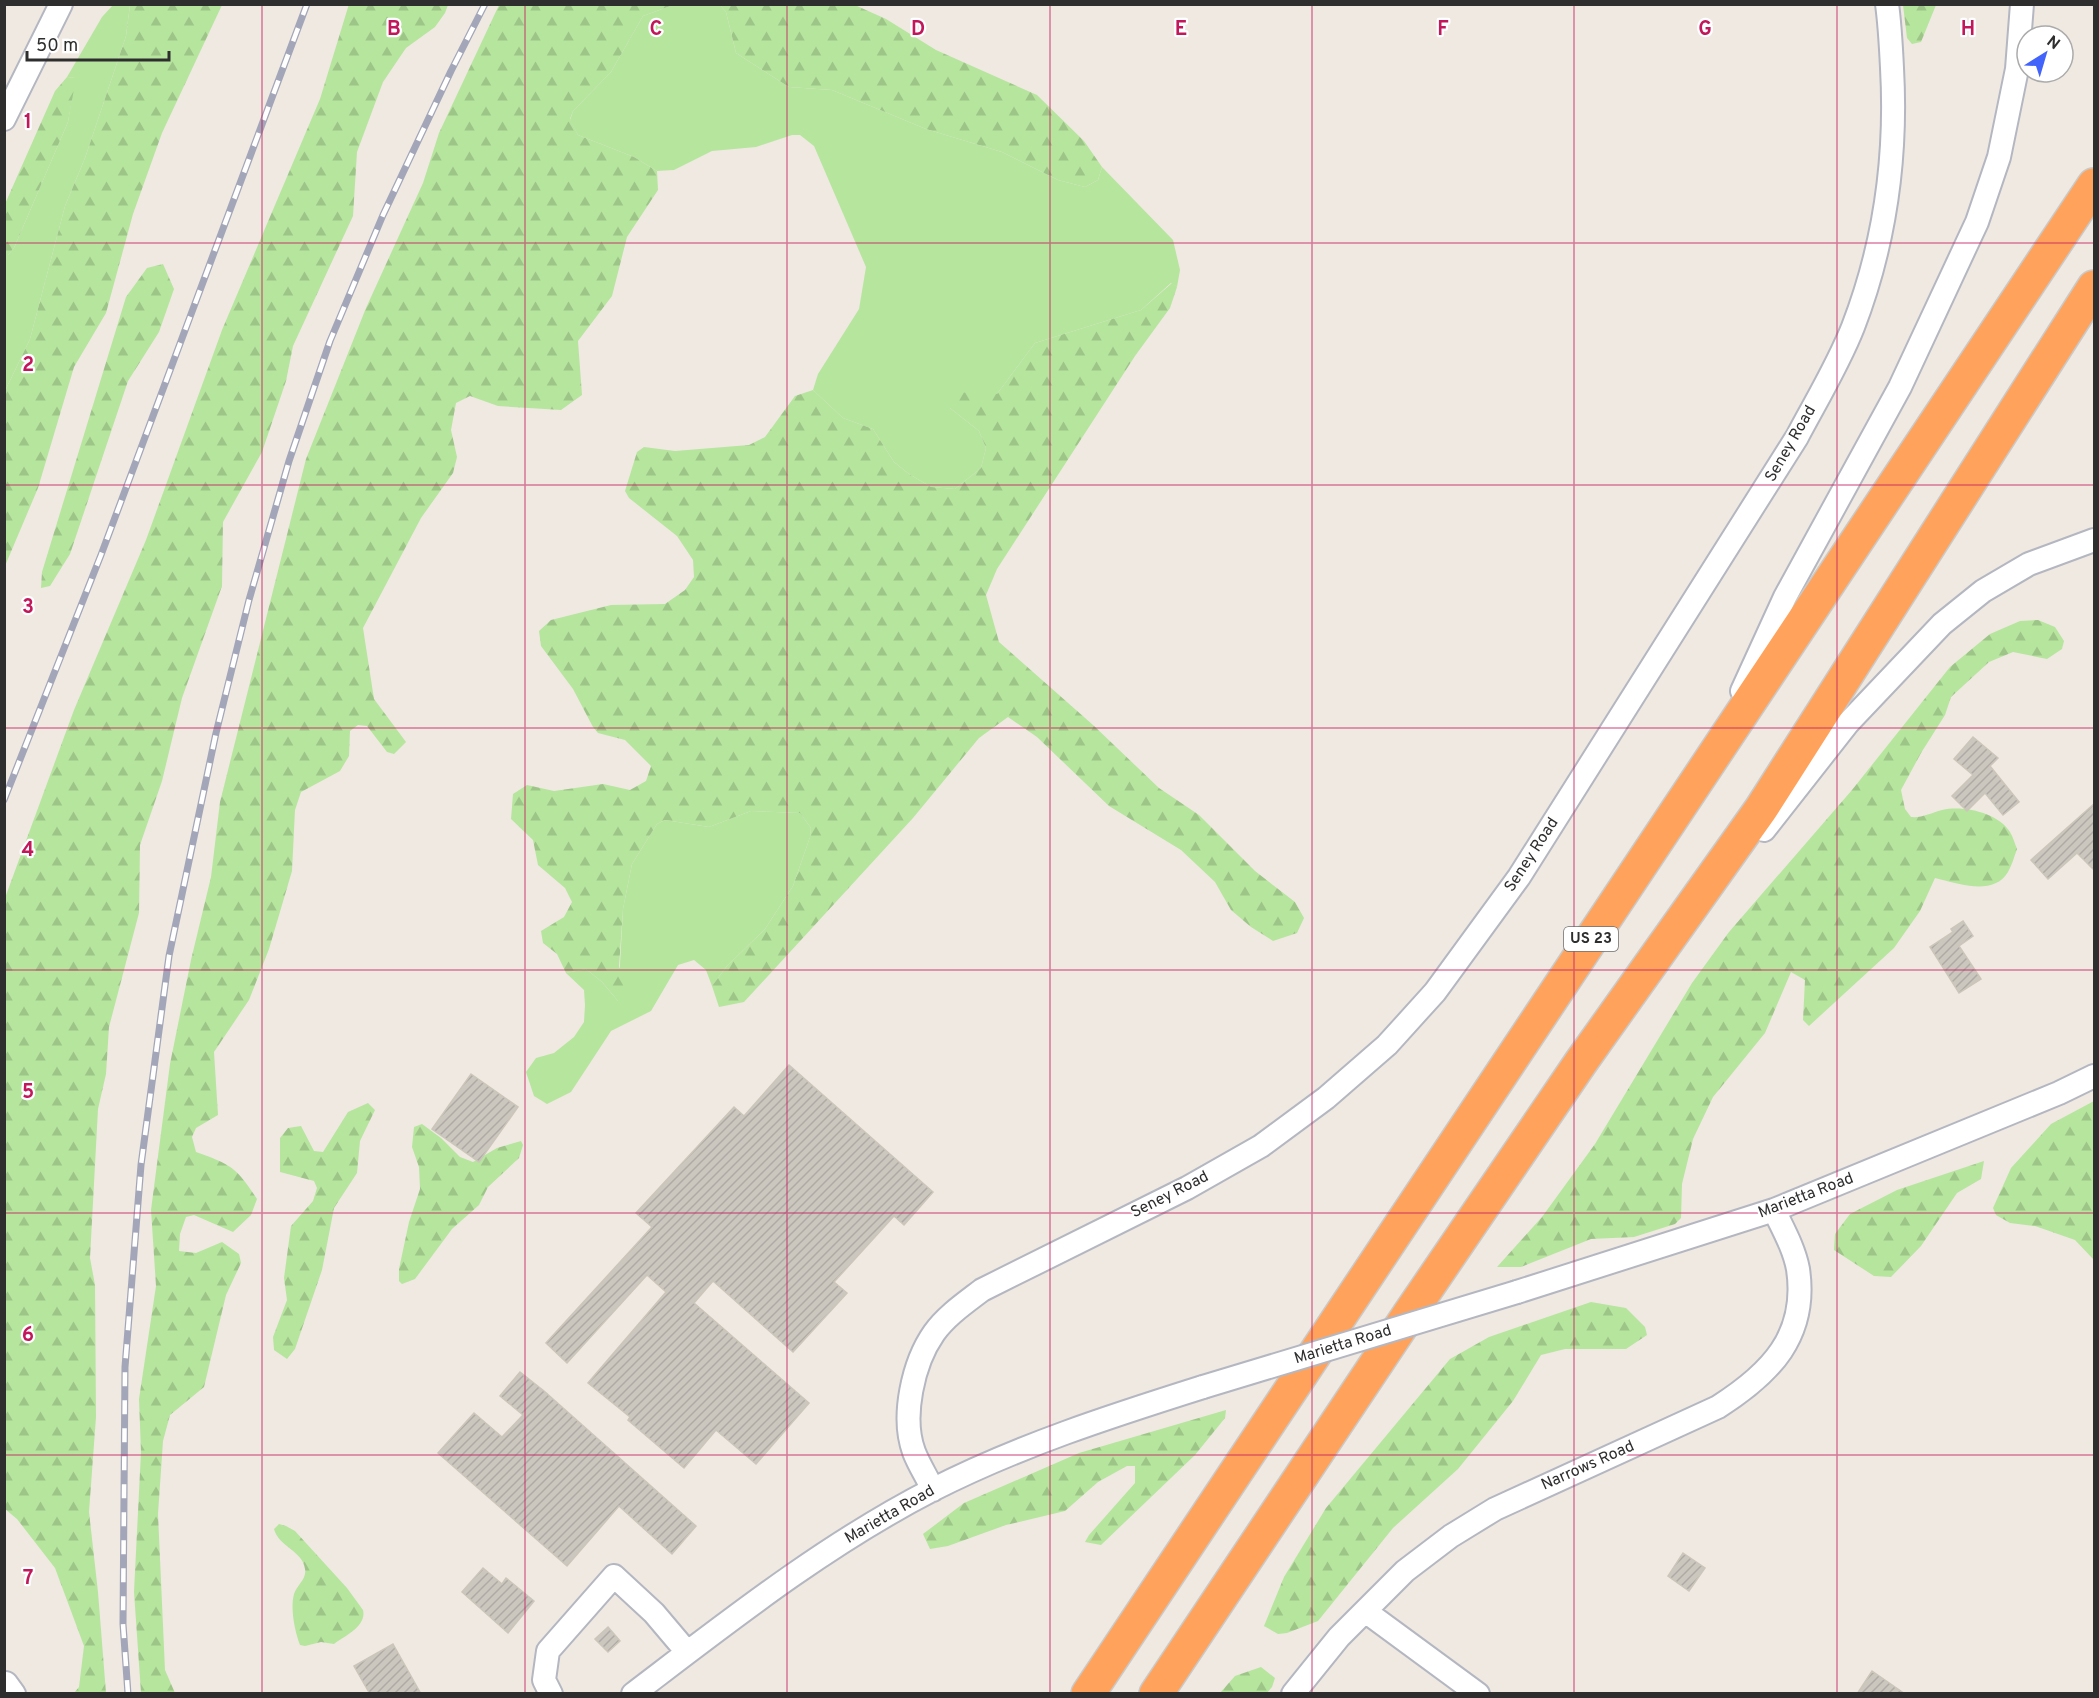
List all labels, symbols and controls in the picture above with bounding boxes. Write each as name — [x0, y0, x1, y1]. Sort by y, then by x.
text: B — [387, 17, 401, 43]
text: C — [650, 17, 662, 43]
text: D — [911, 17, 925, 43]
text: E — [1175, 17, 1187, 43]
text: F — [1437, 17, 1449, 43]
text: G — [1698, 17, 1712, 43]
text: H — [1961, 17, 1975, 43]
scale bar — [27, 24, 170, 62]
north arrow — [2015, 24, 2075, 84]
text: N — [2042, 32, 2063, 55]
text: 50 m — [36, 35, 78, 58]
text: 1 — [24, 110, 32, 136]
text: 2 — [22, 353, 34, 379]
street label: Seney Road — [1761, 402, 1821, 486]
text: 3 — [22, 595, 34, 621]
street label: Seney Road — [1501, 814, 1563, 896]
text: 4 — [22, 838, 34, 864]
road number: US 23 — [1564, 927, 1618, 951]
text: 5 — [22, 1080, 34, 1106]
street label: Seney Road — [1128, 1167, 1212, 1223]
street label: Marietta Road — [1755, 1169, 1857, 1223]
street label: Marietta Road — [1292, 1321, 1394, 1369]
text: 6 — [22, 1323, 34, 1349]
street label: Narrows Road — [1538, 1437, 1638, 1495]
street label: Marietta Road — [841, 1481, 939, 1549]
text: 7 — [23, 1566, 33, 1592]

